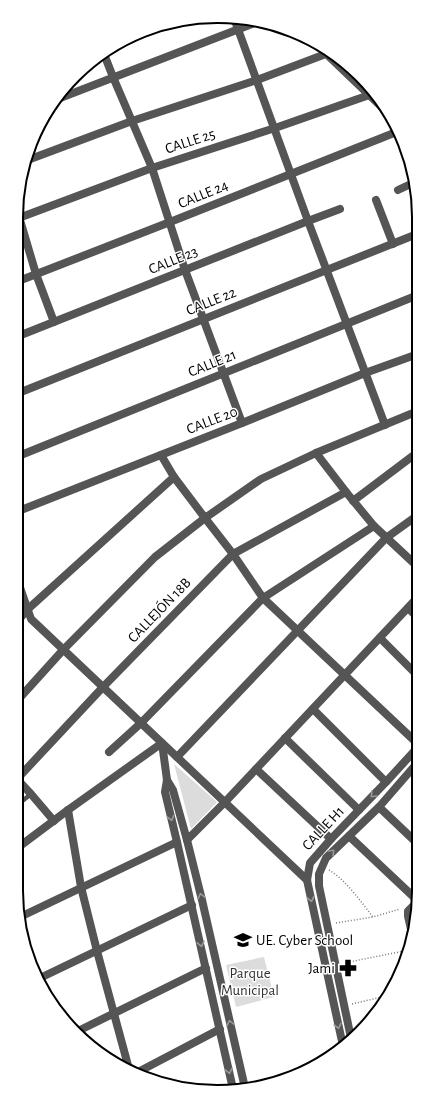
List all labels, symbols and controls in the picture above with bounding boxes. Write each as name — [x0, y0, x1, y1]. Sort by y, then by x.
street label: CALLE 25 — [163, 126, 217, 157]
street label: CALLE 24 — [176, 178, 230, 211]
street label: CALLE 23 — [146, 244, 200, 277]
street label: CALLE 22 — [184, 285, 238, 318]
street label: CALLE 21 — [186, 347, 238, 380]
street label: CALLE 20 — [185, 404, 240, 437]
street label: CALLEJÓN 18B — [124, 574, 194, 645]
one-way arrow — [370, 790, 378, 798]
street label: CALLE H1 — [299, 803, 347, 853]
one-way arrow — [166, 814, 175, 821]
one-way arrow — [327, 849, 335, 857]
one-way arrow — [198, 893, 206, 900]
one-way arrow — [306, 896, 314, 902]
school or university icon: UE. Cyber School — [233, 930, 253, 950]
place label: UE. Cyber School — [256, 933, 353, 948]
one-way arrow — [196, 941, 204, 947]
pharmacy icon: Jami — [338, 958, 358, 978]
place label: Jami — [308, 961, 335, 976]
park label: Parque Municipal — [221, 966, 279, 998]
one-way arrow — [227, 1020, 235, 1026]
one-way arrow — [334, 1023, 342, 1029]
one-way arrow — [224, 1068, 232, 1074]

